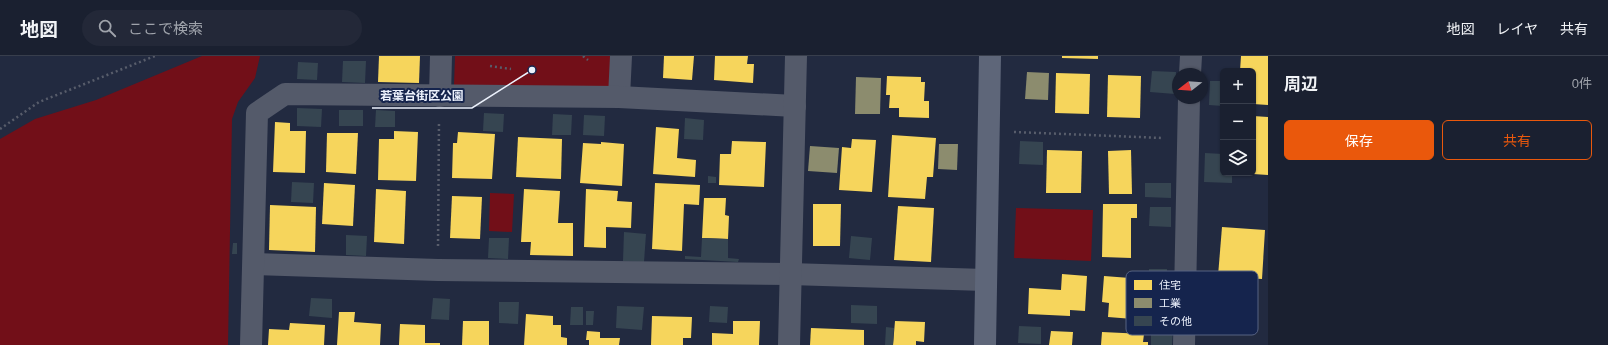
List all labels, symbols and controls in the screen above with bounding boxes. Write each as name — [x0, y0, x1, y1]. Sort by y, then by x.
search box — [82, 10, 362, 46]
icon: search — [96, 17, 118, 39]
text: 地図 — [20, 19, 58, 40]
text: ここで検索 — [128, 20, 203, 37]
text: 地図 — [1446, 21, 1474, 37]
text: レイヤ — [1496, 21, 1538, 37]
text: 共有 — [1560, 21, 1588, 37]
north arrow — [1172, 68, 1208, 104]
map controls — [1220, 68, 1256, 176]
button: + — [1220, 68, 1256, 104]
text: 周辺 — [1284, 75, 1318, 94]
text: 0件 — [1572, 76, 1592, 91]
callout: 若葉台街区公園 — [372, 84, 472, 108]
text: 若葉台街区公園 — [380, 89, 464, 103]
button: − — [1220, 104, 1256, 140]
button: 保存 — [1284, 120, 1434, 160]
button: 共有 — [1442, 120, 1592, 160]
button: layers — [1220, 140, 1256, 176]
legend — [1126, 271, 1258, 335]
text: 住宅 — [1159, 279, 1181, 291]
text: 工業 — [1159, 297, 1181, 309]
text: その他 — [1159, 315, 1192, 327]

